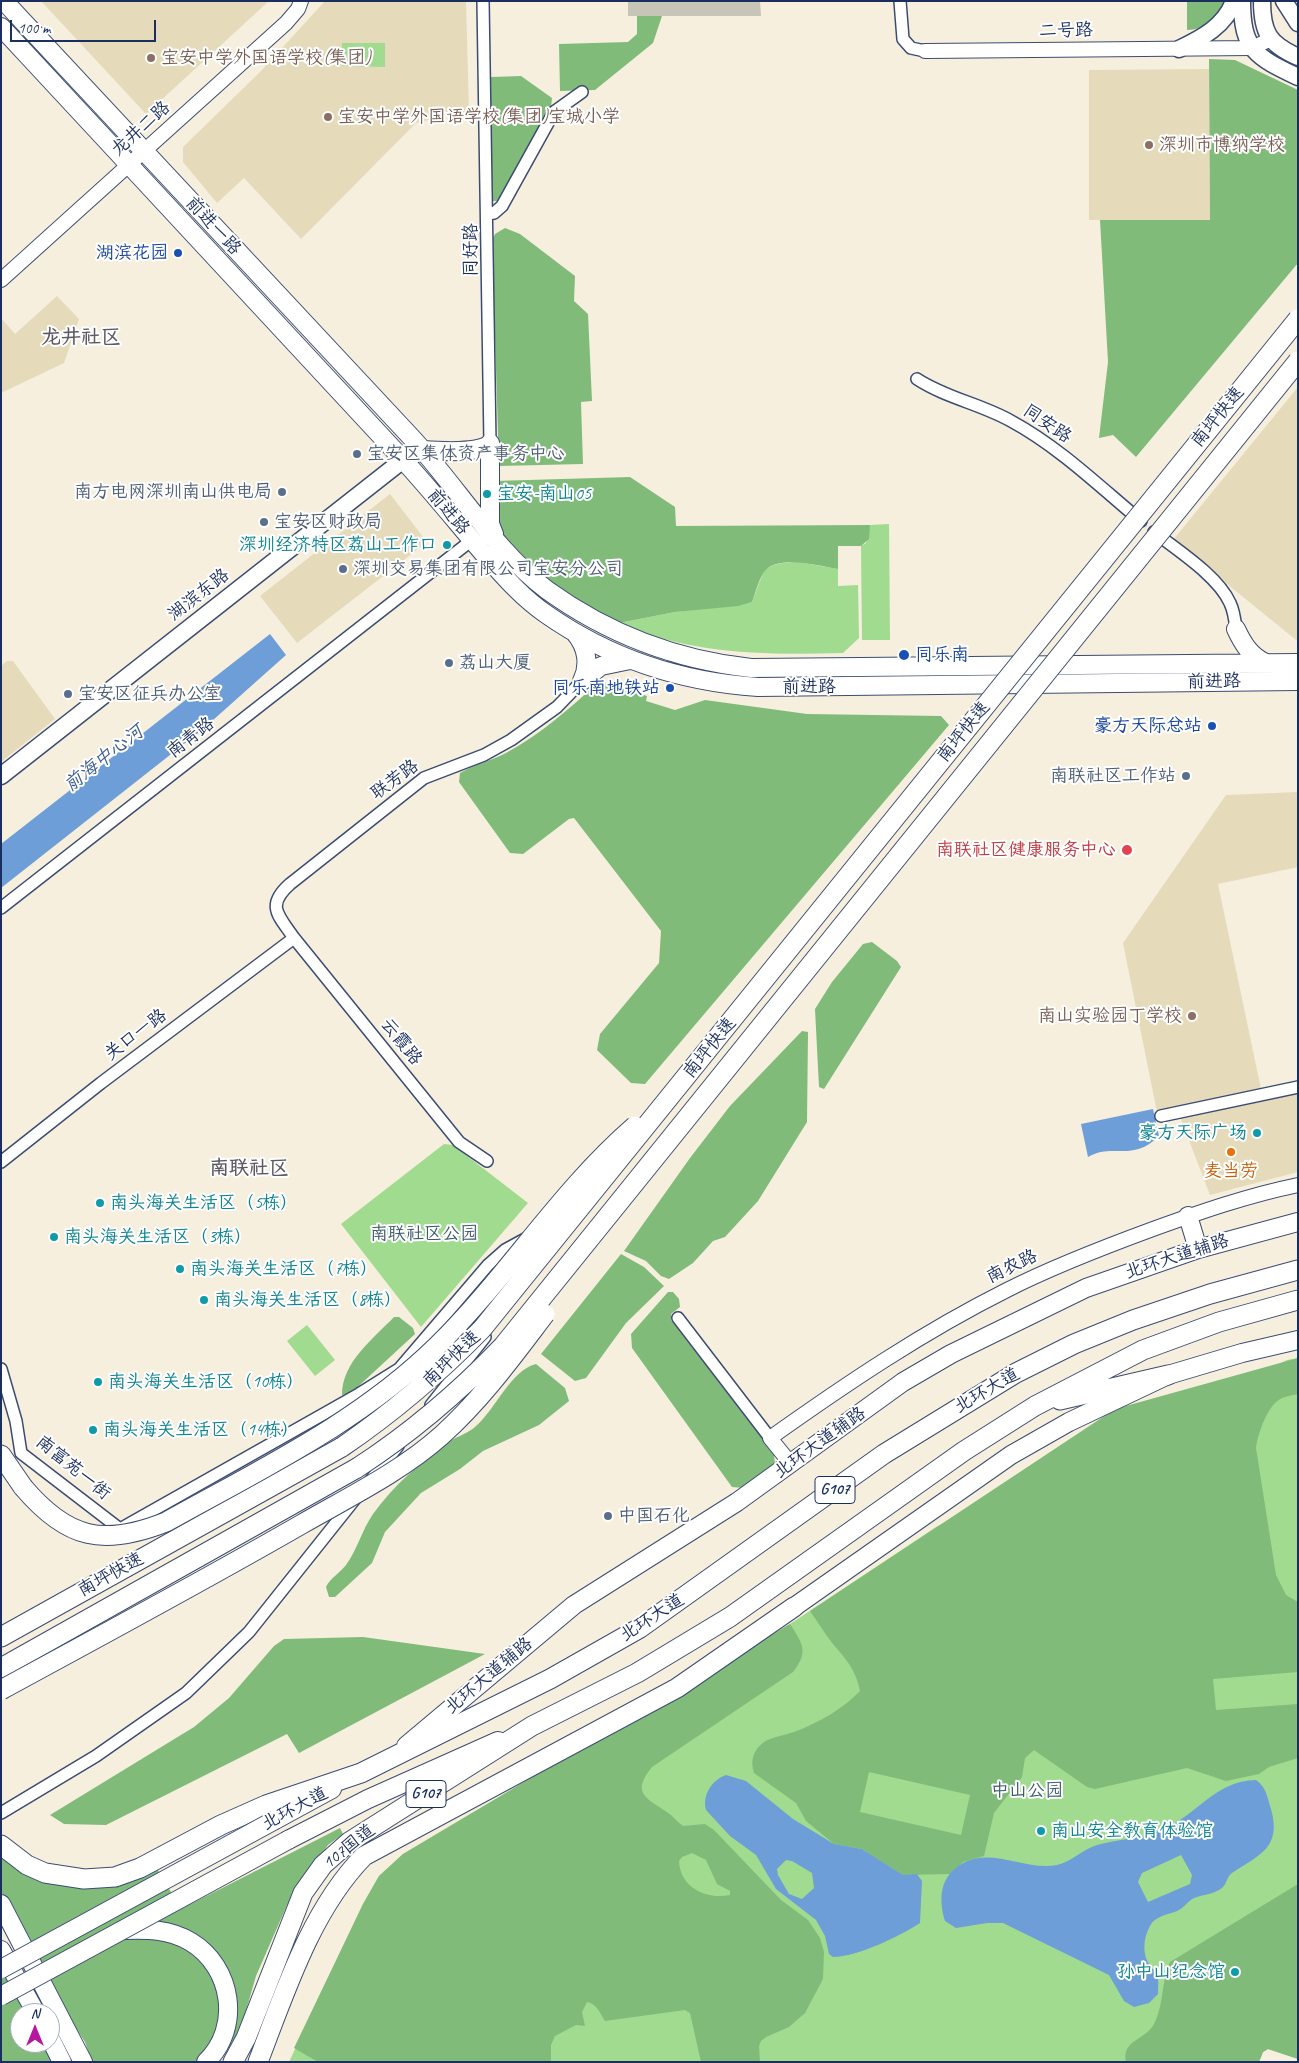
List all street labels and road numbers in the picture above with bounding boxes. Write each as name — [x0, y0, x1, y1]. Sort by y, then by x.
street label: 二号路 — [1039, 20, 1093, 42]
street label: 龙井二路 — [107, 97, 175, 161]
street label: 前进一路 — [181, 192, 245, 260]
street label: 同好路 — [460, 223, 482, 277]
street label: 南坪快速 — [1187, 382, 1249, 452]
street label: 同安路 — [1019, 400, 1075, 448]
street label: 前进路 — [422, 485, 474, 539]
street label: 湖滨东路 — [164, 564, 234, 626]
street label: 前进路 — [1187, 671, 1241, 693]
street label: 前进路 — [782, 676, 836, 698]
street label: 南坪快速 — [933, 697, 995, 767]
street label: 南青路 — [163, 713, 219, 763]
street label: 联芳路 — [367, 755, 423, 805]
street label: 关口一路 — [101, 1005, 171, 1065]
street label: 南坪快速 — [679, 1013, 741, 1083]
street label: 云霞路 — [376, 1014, 426, 1070]
street label: 北环大道辅路 — [1122, 1230, 1232, 1284]
street label: 南农路 — [983, 1245, 1041, 1289]
street label: 南坪快速 — [419, 1326, 485, 1392]
street label: 北环大道 — [950, 1364, 1024, 1418]
street label: 北环大道辅路 — [770, 1403, 870, 1483]
street label: 南富苑一街 — [31, 1431, 115, 1505]
road number: G107 — [815, 1476, 855, 1504]
street label: 南坪快速 — [74, 1548, 148, 1602]
street label: 北环大道 — [616, 1589, 688, 1647]
street label: 北环大道辅路 — [441, 1633, 537, 1719]
road number: G107 — [406, 1780, 446, 1808]
street label: 北环大道 — [258, 1783, 332, 1835]
street label: 107国道 — [319, 1820, 379, 1874]

